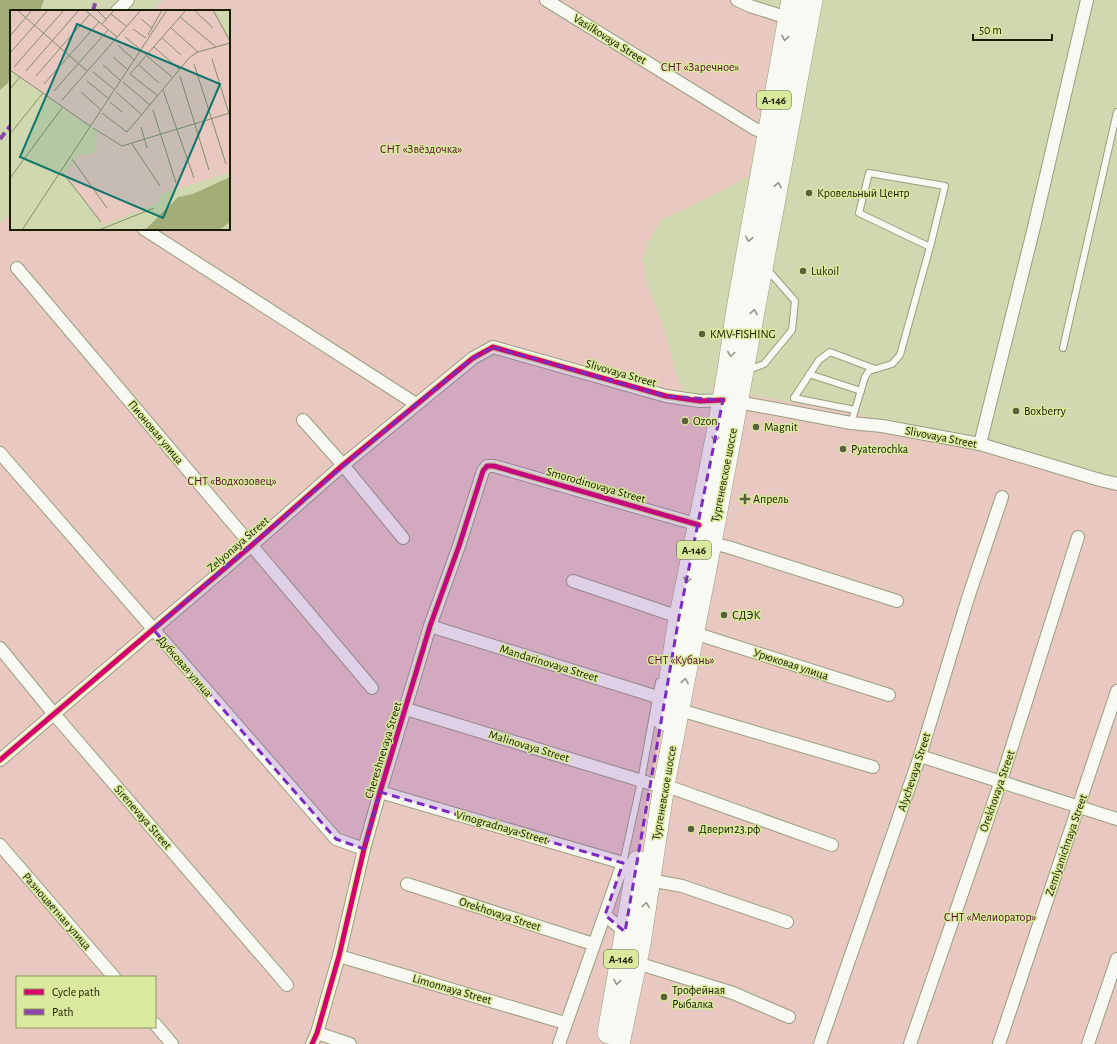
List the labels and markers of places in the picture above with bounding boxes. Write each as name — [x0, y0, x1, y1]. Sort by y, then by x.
place label: Кровельный Центр — [817, 187, 910, 199]
marker: Кровельный Центр — [804, 188, 814, 198]
place label: Lukoil — [811, 265, 839, 277]
marker: Lukoil — [798, 266, 808, 276]
place label: KMV-FISHING — [710, 328, 776, 340]
marker: KMV-FISHING — [697, 329, 707, 339]
place label: Boxberry — [1024, 405, 1066, 418]
marker: Boxberry — [1011, 406, 1021, 416]
place label: Ozon — [693, 415, 717, 427]
marker: Ozon — [680, 416, 690, 426]
place label: Magnit — [764, 421, 798, 433]
marker: Magnit — [751, 422, 761, 432]
place label: Pyaterochka — [851, 443, 909, 456]
marker: Pyaterochka — [838, 444, 848, 454]
place label: Апрель — [753, 493, 788, 505]
marker: Апрель — [740, 494, 750, 504]
place label: СДЭК — [732, 609, 761, 621]
marker: СДЭК — [719, 610, 729, 620]
place label: Двери123.рф — [699, 823, 760, 835]
marker: Двери123.рф — [686, 824, 696, 834]
place label: Трофейная Рыбалка — [672, 984, 725, 1010]
marker: Трофейная Рыбалка — [659, 992, 669, 1002]

